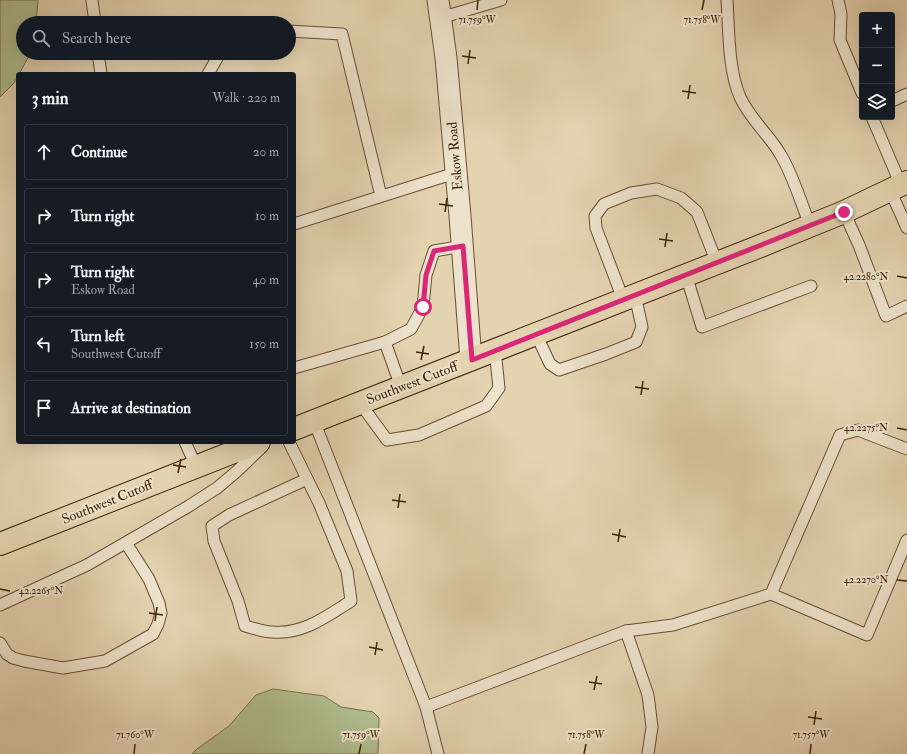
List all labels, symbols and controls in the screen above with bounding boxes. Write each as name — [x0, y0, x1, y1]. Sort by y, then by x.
map controls — [859, 12, 895, 120]
button: + — [859, 12, 895, 48]
text: 71.759°W — [458, 14, 497, 26]
text: 71.758°W — [683, 14, 721, 26]
search box — [16, 16, 296, 60]
icon: search — [30, 27, 52, 49]
text: Search here — [62, 29, 131, 48]
button: − — [859, 48, 895, 84]
button: layers — [859, 84, 895, 120]
text: 3 min — [32, 88, 69, 109]
text: Walk · 220 m — [212, 90, 280, 106]
street label: Eskow Road — [444, 121, 466, 191]
icon: ahead — [33, 141, 55, 163]
text: Continue — [71, 143, 127, 162]
text: 20 m — [253, 144, 279, 160]
route end — [835, 203, 853, 221]
icon: right — [33, 205, 55, 227]
text: Turn right — [71, 207, 134, 226]
text: 10 m — [255, 208, 279, 224]
text: Turn right — [71, 263, 134, 282]
icon: right — [33, 269, 55, 291]
text: 42.2280°N — [844, 271, 888, 283]
text: 40 m — [253, 272, 279, 288]
text: Eskow Road — [71, 282, 135, 298]
route start — [414, 298, 432, 316]
text: Turn left — [71, 327, 125, 346]
icon: left — [33, 333, 55, 355]
text: 150 m — [249, 336, 279, 352]
text: Southwest Cutoff — [71, 346, 161, 362]
street label: Southwest Cutoff — [364, 357, 463, 408]
icon: arrive — [33, 397, 55, 419]
text: Arrive at destination — [71, 399, 191, 418]
text: 42.2275°N — [844, 422, 888, 434]
street label: Southwest Cutoff — [59, 475, 158, 528]
text: 42.2270°N — [844, 574, 888, 586]
text: 42.2265°N — [19, 585, 63, 597]
text: 71.760°W — [116, 729, 155, 741]
text: 71.759°W — [342, 729, 381, 741]
text: 71.758°W — [567, 729, 605, 741]
text: 71.757°W — [793, 729, 830, 741]

